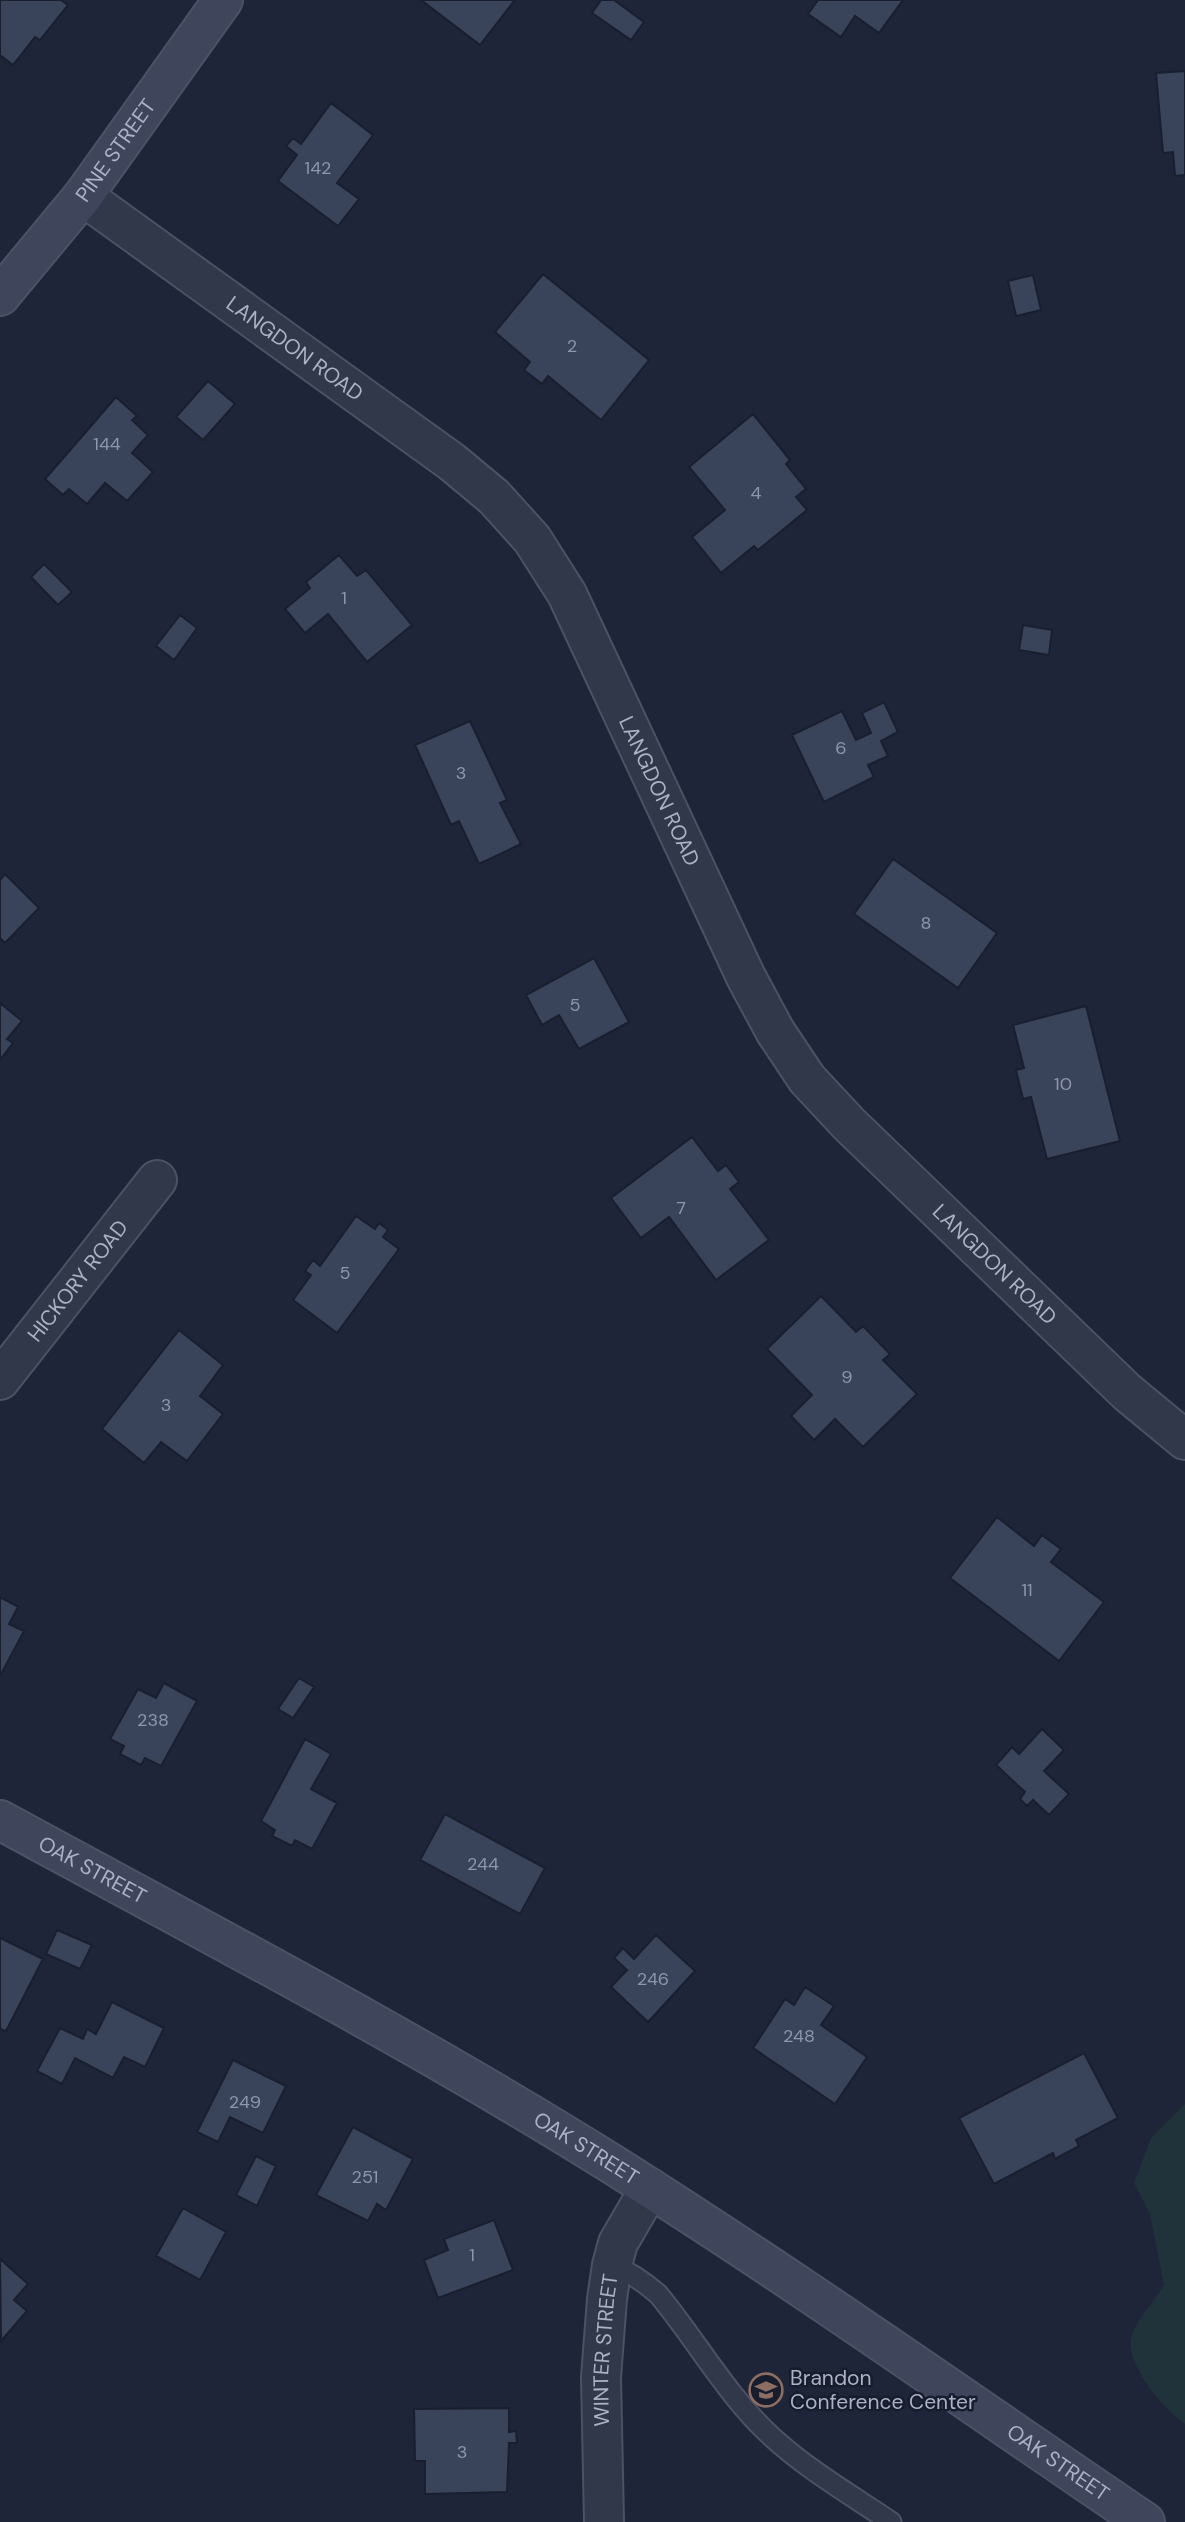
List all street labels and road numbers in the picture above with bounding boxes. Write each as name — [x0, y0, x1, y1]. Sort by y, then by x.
street label: PINE STREET — [69, 93, 162, 208]
street label: LANGDON ROAD — [221, 290, 369, 407]
street label: LANGDON ROAD — [612, 712, 706, 871]
street label: LANGDON ROAD — [926, 1198, 1063, 1331]
street label: HICKORY ROAD — [21, 1214, 134, 1348]
street label: OAK STREET — [33, 1829, 151, 1911]
street label: OAK STREET — [528, 2105, 644, 2192]
street label: WINTER STREET — [587, 2272, 625, 2427]
street label: OAK STREET — [1001, 2418, 1115, 2508]

